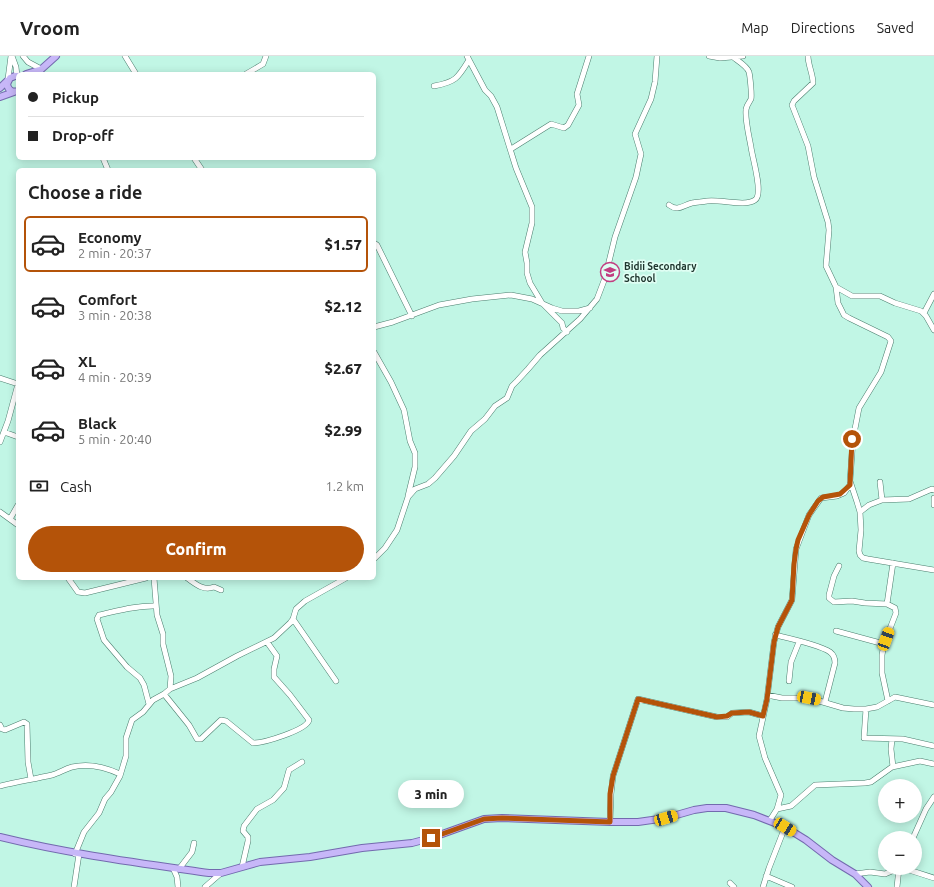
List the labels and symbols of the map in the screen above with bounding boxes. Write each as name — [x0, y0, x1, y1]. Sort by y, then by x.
school or university icon: Bidii Secondary School — [599, 261, 621, 283]
place label: Bidii Secondary School — [624, 261, 697, 284]
route start — [843, 430, 861, 448]
car — [876, 626, 896, 652]
car — [796, 690, 822, 706]
callout: 3 min — [398, 780, 464, 808]
car — [653, 809, 679, 827]
car — [772, 816, 798, 838]
route end — [422, 829, 440, 847]

